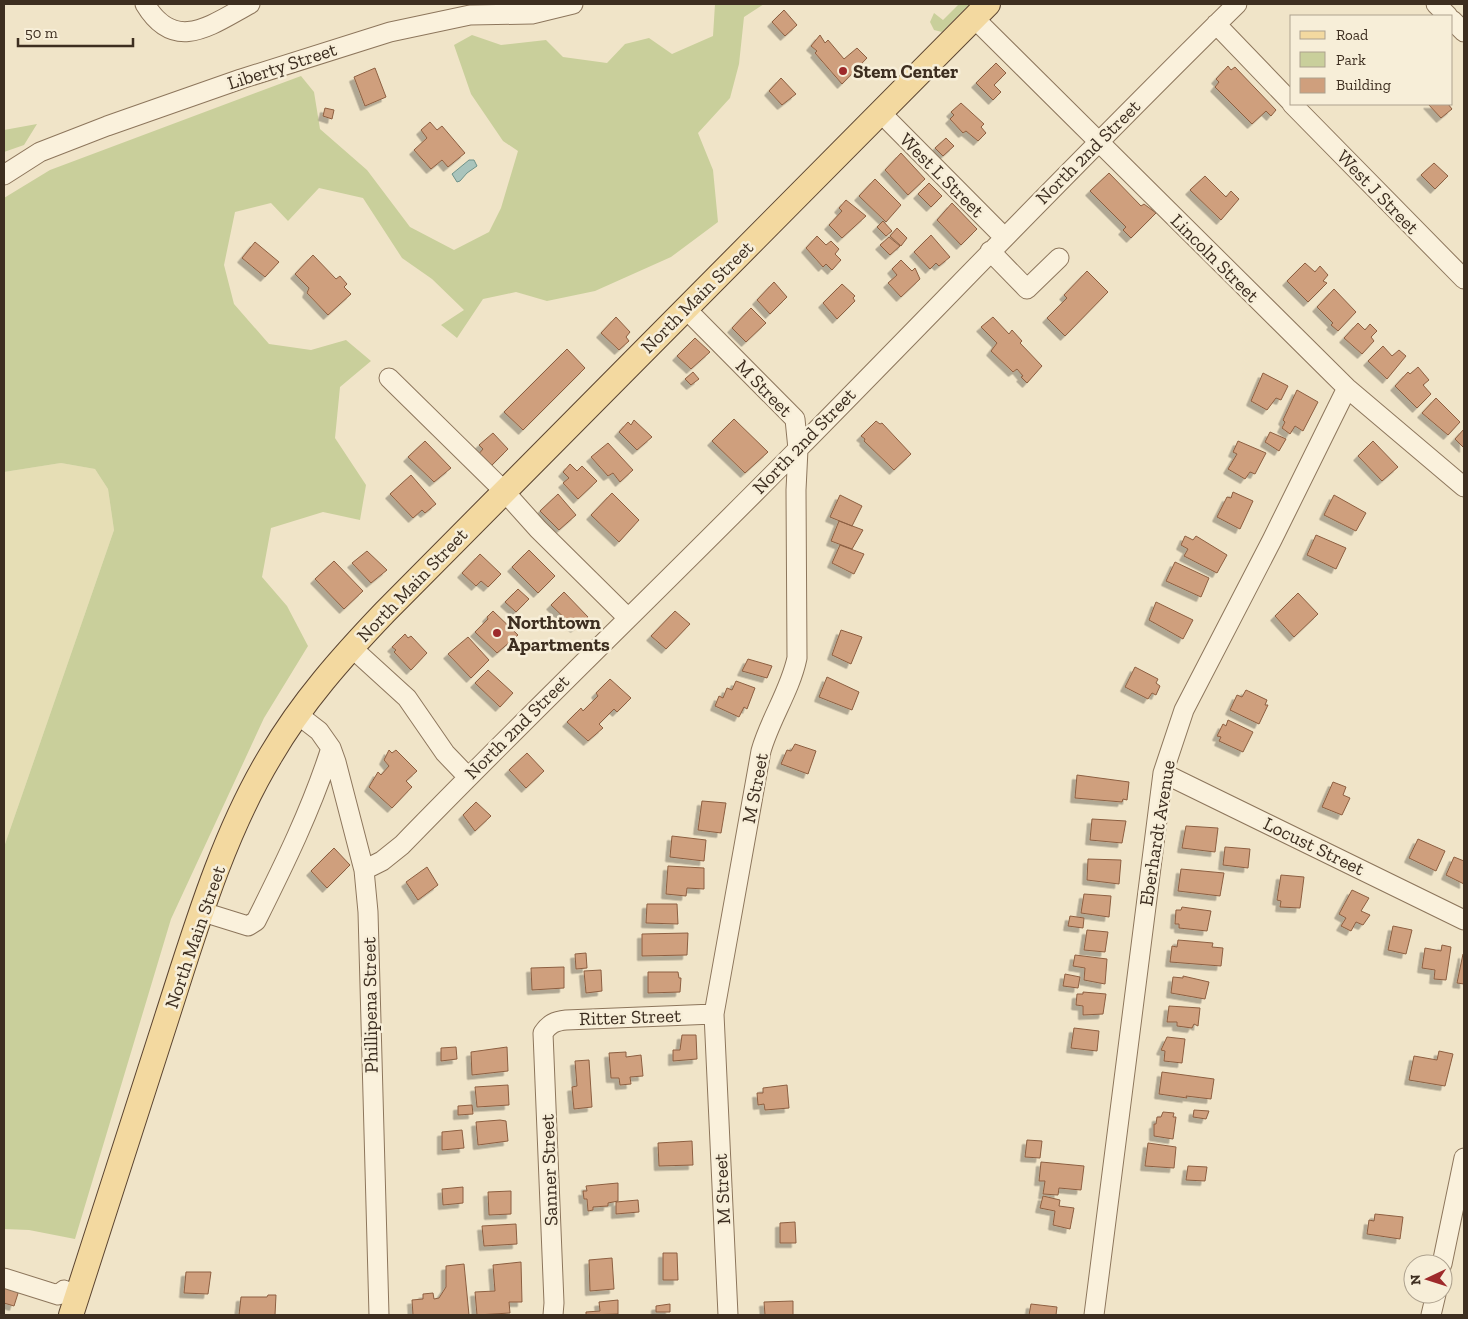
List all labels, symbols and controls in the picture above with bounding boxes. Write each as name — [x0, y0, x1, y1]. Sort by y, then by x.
scale bar — [18, 15, 132, 47]
legend — [1290, 15, 1453, 105]
text: 50 m — [25, 24, 58, 42]
text: Road — [1336, 26, 1369, 44]
street label: Liberty Street — [225, 38, 339, 94]
text: Park — [1336, 51, 1366, 69]
place label: Stem Center — [853, 60, 959, 83]
marker: Stem Center — [837, 65, 849, 77]
text: Building — [1336, 76, 1391, 94]
street label: North 2nd Street — [1031, 95, 1145, 209]
street label: West L Street — [895, 128, 989, 222]
street label: West J Street — [1332, 145, 1424, 239]
street label: Lincoln Street — [1166, 209, 1264, 307]
street label: North Main Street — [636, 236, 758, 358]
street label: M Street — [731, 354, 797, 422]
street label: North 2nd Street — [748, 383, 860, 499]
street label: North Main Street — [352, 523, 472, 647]
place label: Northtown Apartments — [507, 611, 610, 656]
marker: Northtown Apartments — [491, 627, 503, 639]
street label: North 2nd Street — [460, 670, 574, 784]
street label: M Street — [737, 751, 773, 825]
street label: Eberhardt Avenue — [1134, 758, 1180, 908]
street label: Locust Street — [1260, 812, 1368, 880]
street label: North Main Street — [160, 863, 230, 1011]
street label: Phillipena Street — [357, 937, 383, 1073]
street label: Ritter Street — [579, 1004, 681, 1030]
street label: Sanner Street — [536, 1114, 562, 1226]
street label: M Street — [709, 1153, 735, 1225]
north arrow — [1403, 1254, 1453, 1304]
text: N — [1407, 1274, 1424, 1286]

